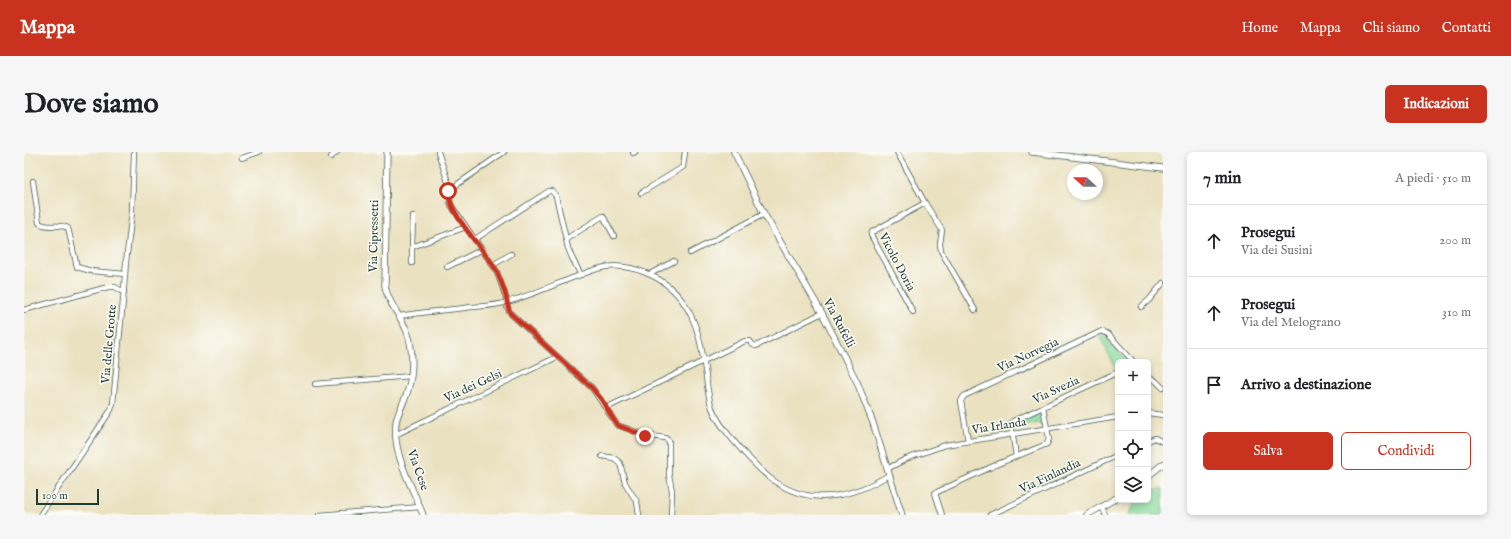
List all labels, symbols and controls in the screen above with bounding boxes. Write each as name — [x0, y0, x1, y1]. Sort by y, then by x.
text: Mappa — [20, 16, 75, 40]
text: Home — [1242, 19, 1278, 37]
text: Mappa — [1300, 19, 1341, 37]
text: Chi siamo — [1363, 19, 1420, 37]
text: Contatti — [1442, 19, 1491, 37]
button: Indicazioni — [1385, 85, 1487, 123]
text: Dove siamo — [24, 87, 159, 122]
north arrow — [1067, 164, 1103, 200]
text: 7 min — [1203, 168, 1241, 189]
text: A piedi · 510 m — [1395, 170, 1471, 187]
route start — [439, 182, 457, 200]
street label: Via Cipressetti — [366, 200, 383, 273]
text: Prosegui — [1241, 223, 1295, 242]
street label: Vicolo Doria — [875, 229, 919, 294]
icon: ahead — [1203, 230, 1225, 252]
text: 200 m — [1439, 232, 1471, 249]
text: Via dei Susini — [1241, 242, 1313, 259]
street label: Via Rufelli — [819, 295, 858, 350]
text: Prosegui — [1241, 295, 1295, 314]
icon: ahead — [1203, 302, 1225, 324]
street label: Via delle Grotte — [98, 303, 120, 385]
text: 310 m — [1442, 304, 1471, 321]
text: Via del Melograno — [1241, 314, 1341, 331]
street label: Via Norvegia — [994, 334, 1062, 376]
map controls — [1115, 359, 1151, 503]
button: + — [1115, 359, 1151, 395]
street label: Via dei Gelsi — [441, 366, 504, 406]
street label: Via Svezia — [1029, 372, 1082, 408]
icon: arrive — [1203, 374, 1225, 396]
text: Arrivo a destinazione — [1241, 375, 1371, 394]
button: − — [1115, 395, 1151, 431]
street label: Via Irlanda — [970, 414, 1028, 438]
route end — [636, 427, 654, 445]
button: locate — [1115, 431, 1151, 467]
button: Salva — [1203, 432, 1333, 470]
button: Condividi — [1341, 432, 1471, 470]
street label: Via Cese — [403, 446, 433, 493]
street label: Via Finlandia — [1016, 455, 1084, 497]
button: layers — [1115, 467, 1151, 503]
scale bar — [36, 487, 99, 506]
text: 100 m — [42, 489, 68, 503]

